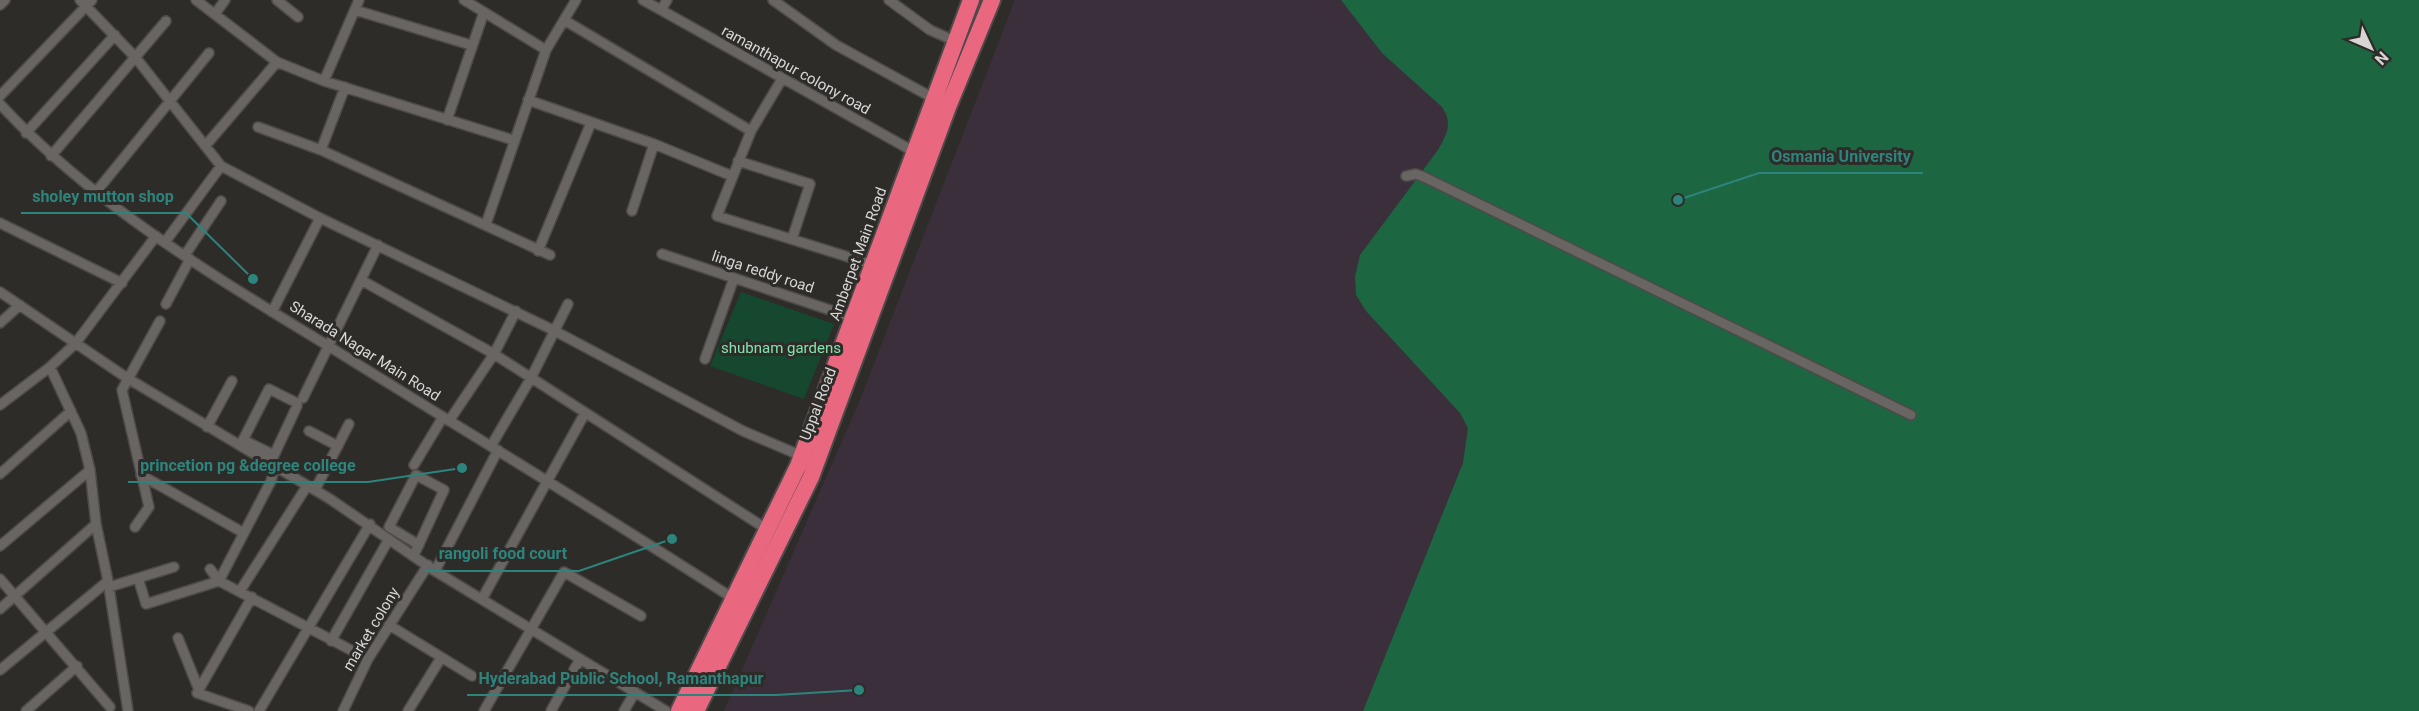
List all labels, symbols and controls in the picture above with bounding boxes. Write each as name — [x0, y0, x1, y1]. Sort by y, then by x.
north arrow — [2341, 18, 2401, 78]
street label: ramanthapur colony road — [719, 22, 873, 118]
text: N — [2371, 47, 2392, 69]
callout: Osmania University — [1759, 139, 1923, 173]
text: Osmania University — [1771, 147, 1912, 166]
callout: sholey mutton shop — [21, 179, 186, 213]
street label: Amberpet Main Road — [825, 185, 891, 323]
text: sholey mutton shop — [32, 187, 174, 206]
street label: linga reddy road — [710, 247, 816, 297]
street label: Sharada Nagar Main Road — [286, 297, 444, 405]
park label: shubnam gardens — [721, 339, 841, 357]
street label: Uppal Road — [796, 365, 840, 443]
callout: princetion pg &degree college — [128, 448, 368, 482]
text: princetion pg &degree college — [140, 456, 356, 475]
callout: rangoli food court — [426, 537, 579, 571]
text: rangoli food court — [439, 544, 568, 563]
street label: market colony — [339, 584, 403, 674]
callout: Hyderabad Public School, Ramanthapur — [467, 661, 776, 695]
text: Hyderabad Public School, Ramanthapur — [479, 669, 764, 688]

